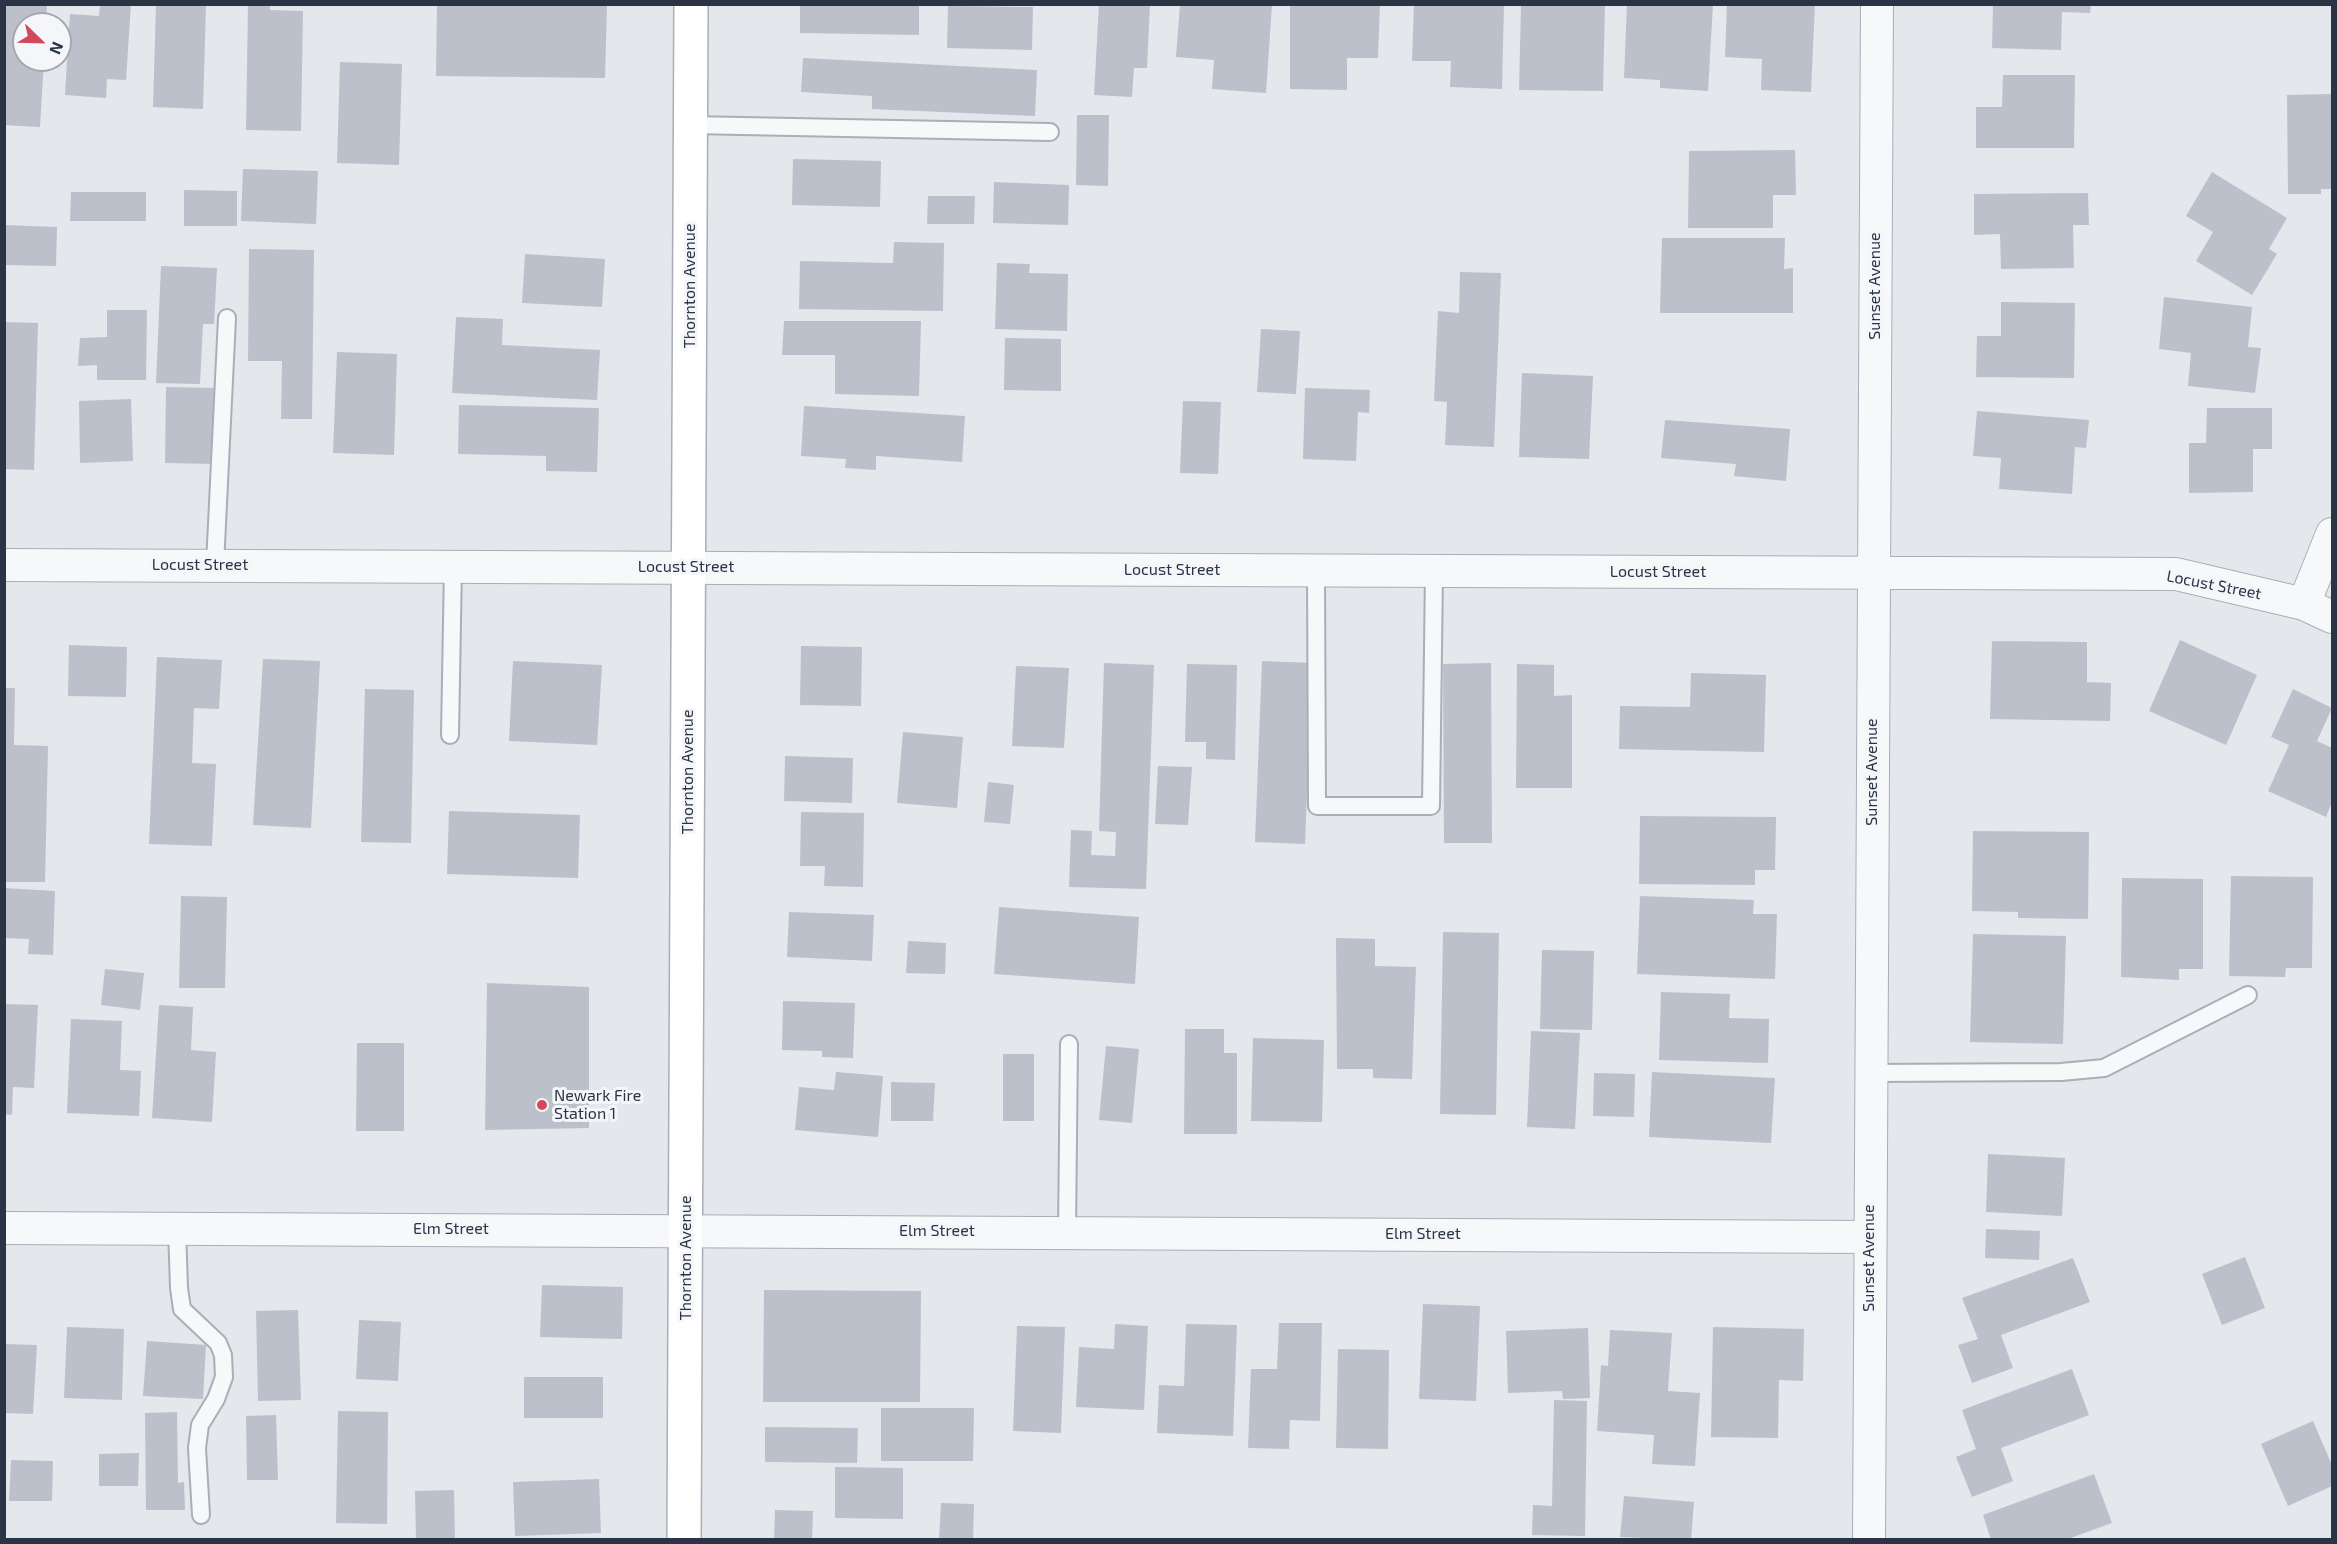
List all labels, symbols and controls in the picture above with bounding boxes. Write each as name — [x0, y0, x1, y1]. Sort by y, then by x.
north arrow — [12, 12, 72, 72]
text: N — [46, 39, 68, 57]
street label: Thornton Avenue — [680, 223, 700, 349]
street label: Sunset Avenue — [1865, 232, 1885, 340]
street label: Locust Street — [152, 555, 248, 575]
street label: Locust Street — [638, 557, 734, 577]
street label: Locust Street — [1124, 560, 1220, 580]
street label: Locust Street — [1610, 562, 1706, 582]
street label: Locust Street — [2165, 566, 2263, 604]
street label: Thornton Avenue — [678, 709, 698, 835]
street label: Sunset Avenue — [1862, 718, 1882, 826]
place label: Newark Fire Station 1 — [554, 1086, 641, 1124]
marker: Newark Fire Station 1 — [535, 1098, 549, 1112]
street label: Thornton Avenue — [676, 1195, 696, 1321]
street label: Sunset Avenue — [1859, 1204, 1879, 1312]
street label: Elm Street — [413, 1219, 489, 1239]
street label: Elm Street — [899, 1221, 975, 1241]
street label: Elm Street — [1385, 1224, 1461, 1244]

